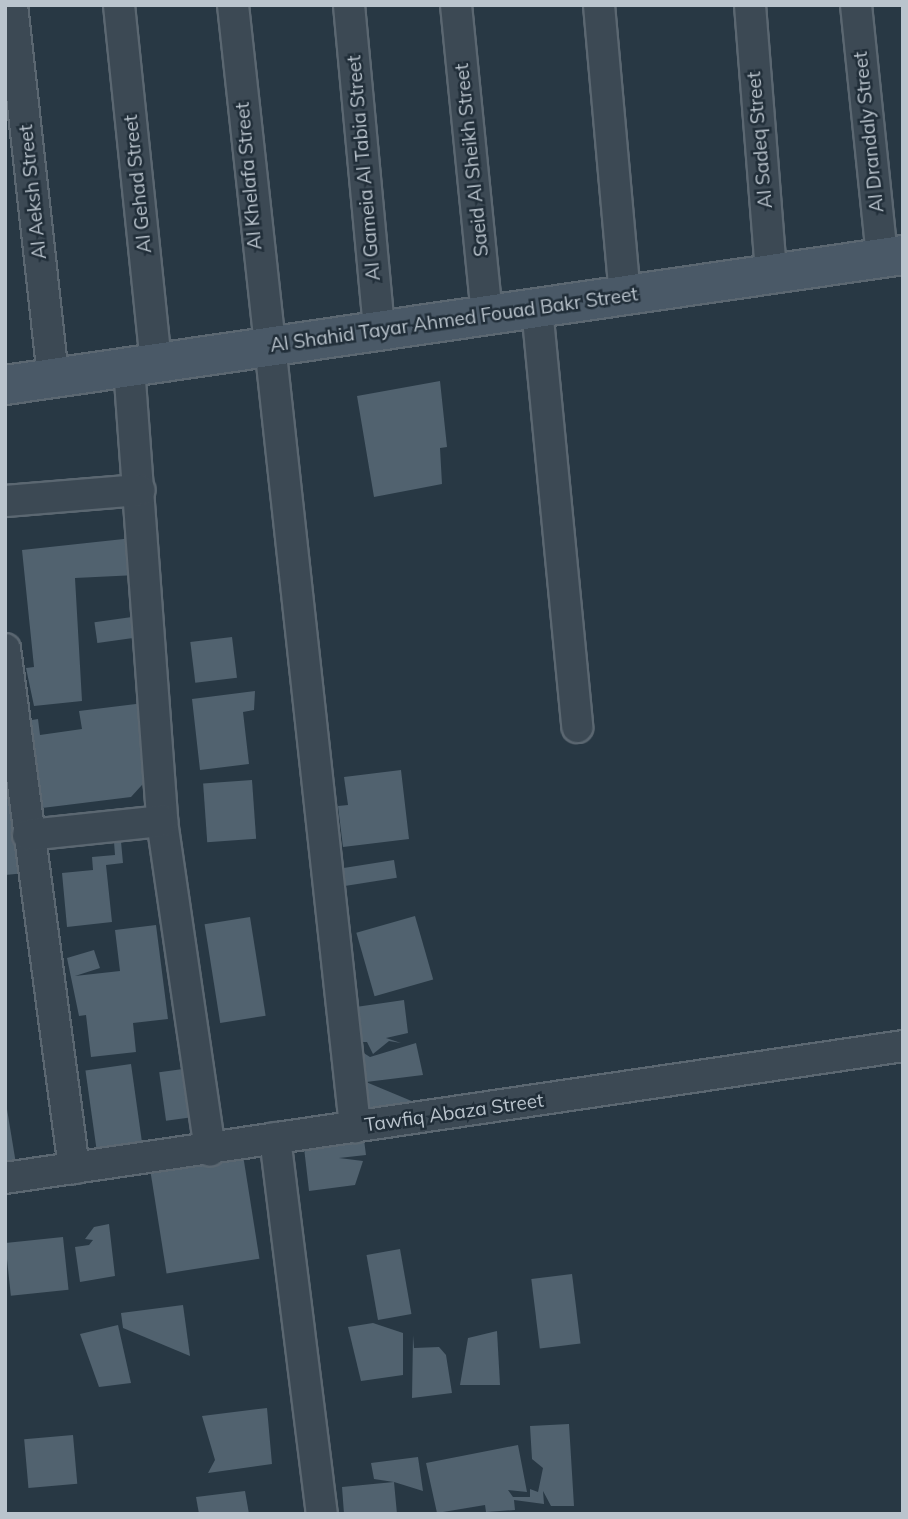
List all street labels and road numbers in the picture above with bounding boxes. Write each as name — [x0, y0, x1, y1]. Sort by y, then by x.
street label: Al Drandaly Street — [849, 50, 889, 214]
street label: Al Gameia Al Tabia Street — [343, 54, 385, 282]
street label: Saeid Al Sheikh Street — [451, 62, 493, 258]
street label: Al Sadeq Street — [743, 71, 777, 209]
street label: Al Khelafa Street — [231, 101, 267, 251]
street label: Al Gehad Street — [119, 114, 157, 254]
street label: Al Aeksh Street — [15, 124, 51, 260]
street label: Al Shahid Tayar Ahmed Fouad Bakr Street — [269, 283, 639, 357]
street label: Tawfiq Abaza Street — [363, 1089, 545, 1137]

